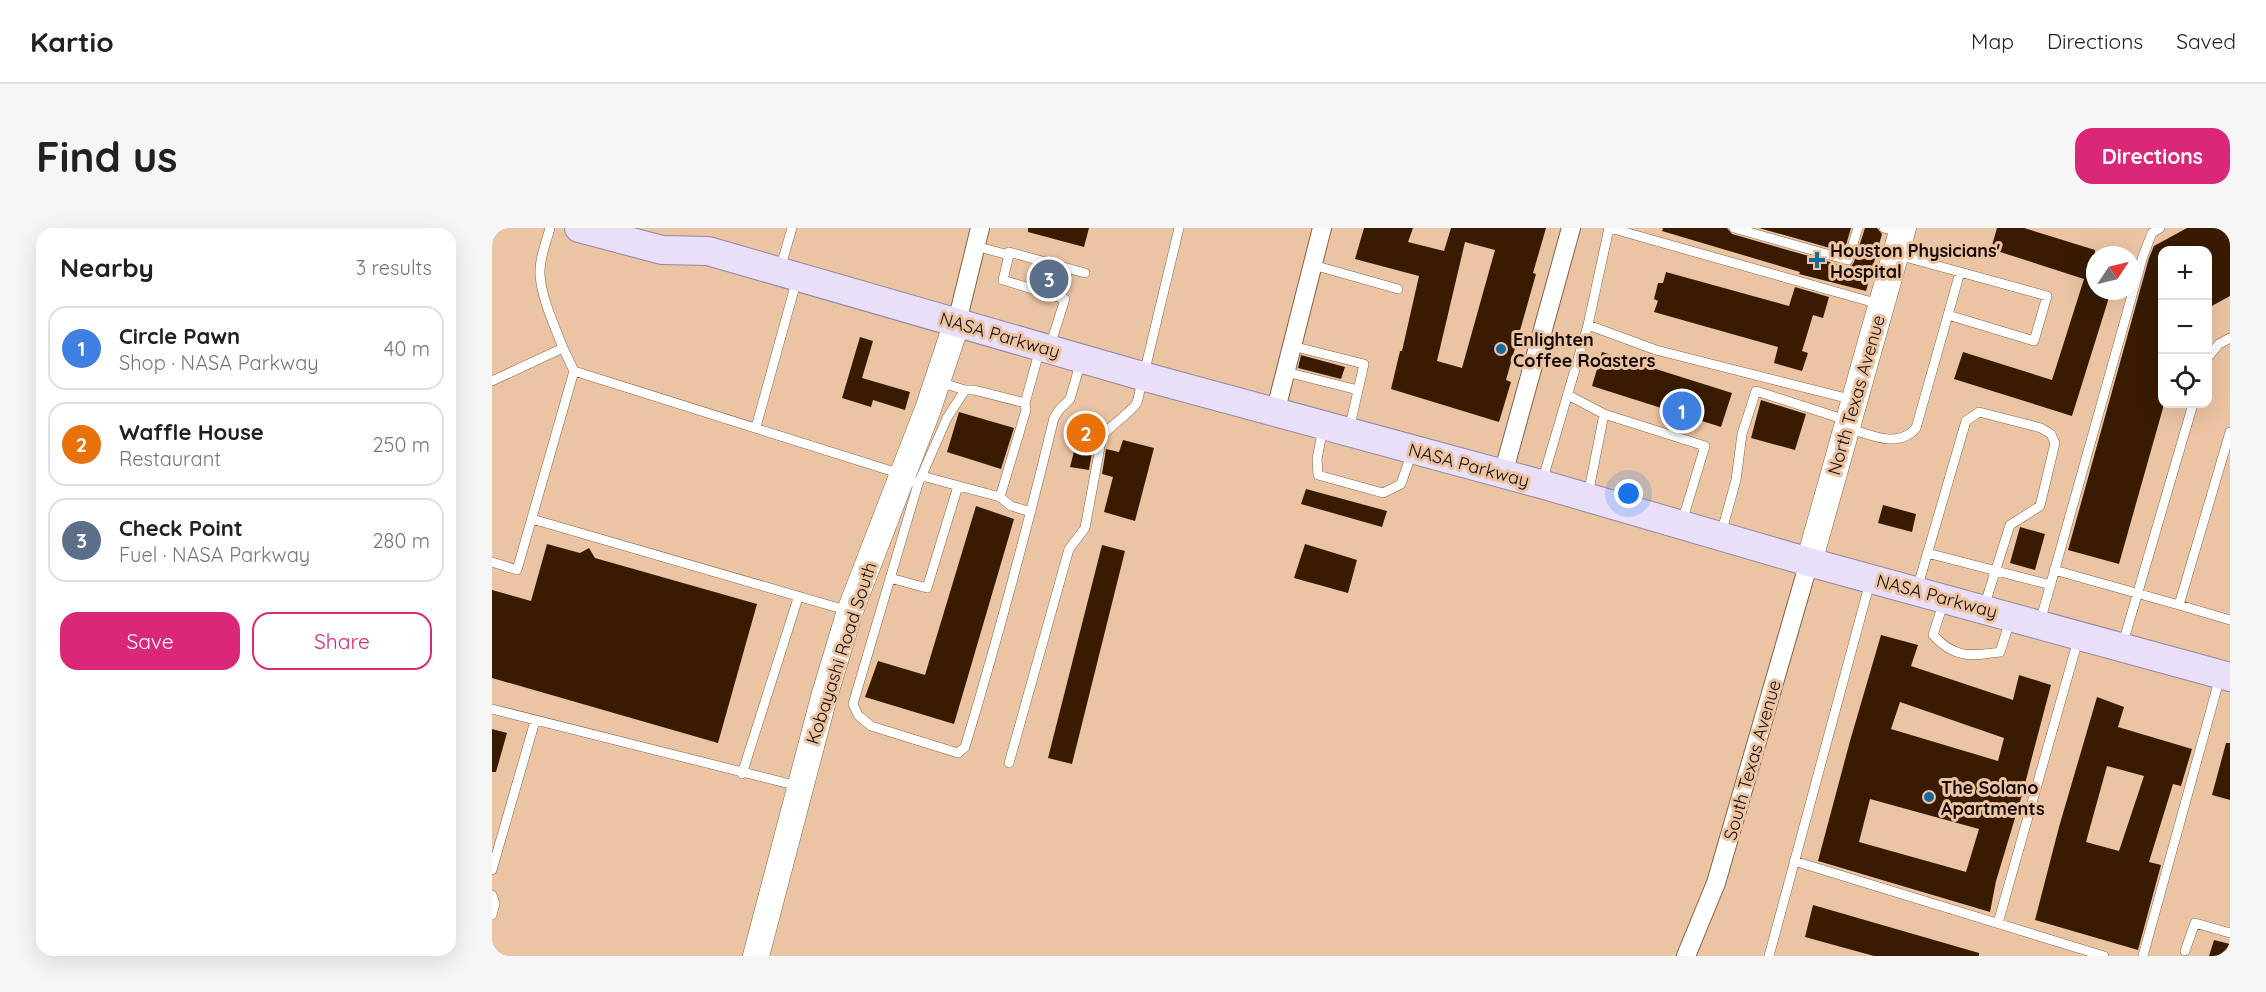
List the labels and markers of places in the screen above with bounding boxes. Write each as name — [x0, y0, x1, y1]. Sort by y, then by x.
place label: Houston Physicians' Hospital — [1830, 239, 2001, 283]
marker: Houston Physicians' Hospital — [1808, 251, 1826, 269]
pin: 3 — [1030, 256, 1068, 302]
place label: Enlighten Coffee Roasters — [1513, 328, 1656, 372]
marker: Enlighten Coffee Roasters — [1494, 342, 1508, 356]
pin: 1 — [1662, 388, 1702, 434]
pin: 2 — [1066, 410, 1106, 456]
place label: The Solano Apartments — [1941, 776, 2045, 820]
marker: The Solano Apartments — [1922, 790, 1936, 804]

